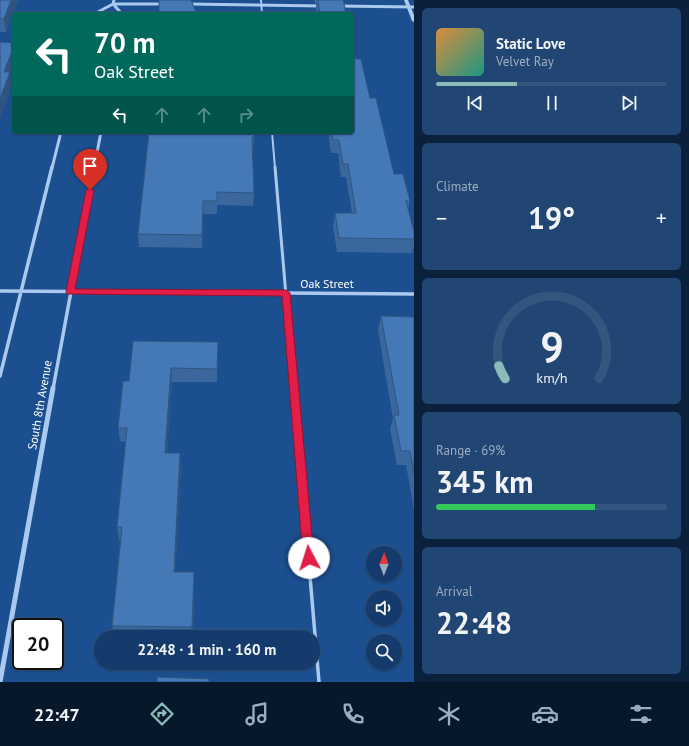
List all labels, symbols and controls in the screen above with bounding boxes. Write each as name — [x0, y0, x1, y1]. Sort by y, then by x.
text: 70 m — [94, 24, 155, 61]
icon: left — [28, 28, 80, 80]
text: Static Love — [496, 34, 566, 53]
text: Velvet Ray — [496, 53, 554, 70]
text: Oak Street — [94, 60, 174, 83]
icon: previous — [464, 92, 486, 114]
icon: pause — [541, 92, 563, 114]
icon: next — [618, 92, 640, 114]
icon: left — [109, 104, 131, 126]
icon: ahead — [151, 104, 173, 126]
icon: ahead — [193, 104, 215, 126]
icon: right — [235, 104, 257, 126]
pin — [73, 149, 107, 190]
icon: arrive — [79, 155, 101, 177]
text: Climate — [436, 178, 479, 195]
text: 19° — [528, 198, 575, 237]
text: − — [436, 204, 447, 232]
text: + — [656, 204, 667, 232]
street label: Oak Street — [300, 276, 354, 291]
text: 9 — [540, 320, 563, 373]
street label: South 8th Avenue — [24, 359, 55, 451]
text: km/h — [536, 368, 567, 387]
text: Range · 69% — [436, 442, 505, 459]
text: 345 km — [436, 462, 534, 501]
position arrow — [288, 537, 330, 579]
north arrow — [366, 546, 402, 582]
map controls — [366, 546, 402, 670]
text: Arrival — [436, 583, 472, 600]
button: sound — [366, 590, 402, 626]
text: 22:48 — [436, 603, 512, 642]
speed limit sign: 20 — [12, 618, 64, 670]
button: search — [366, 634, 402, 670]
text: 22:48 · 1 min · 160 m — [138, 640, 276, 659]
icon: directions — [148, 700, 176, 728]
icon: music — [243, 700, 271, 728]
icon: phone — [339, 700, 367, 728]
icon: climate — [435, 700, 463, 728]
icon: car — [531, 700, 559, 728]
icon: filters — [627, 700, 655, 728]
text: 22:47 — [34, 703, 80, 726]

